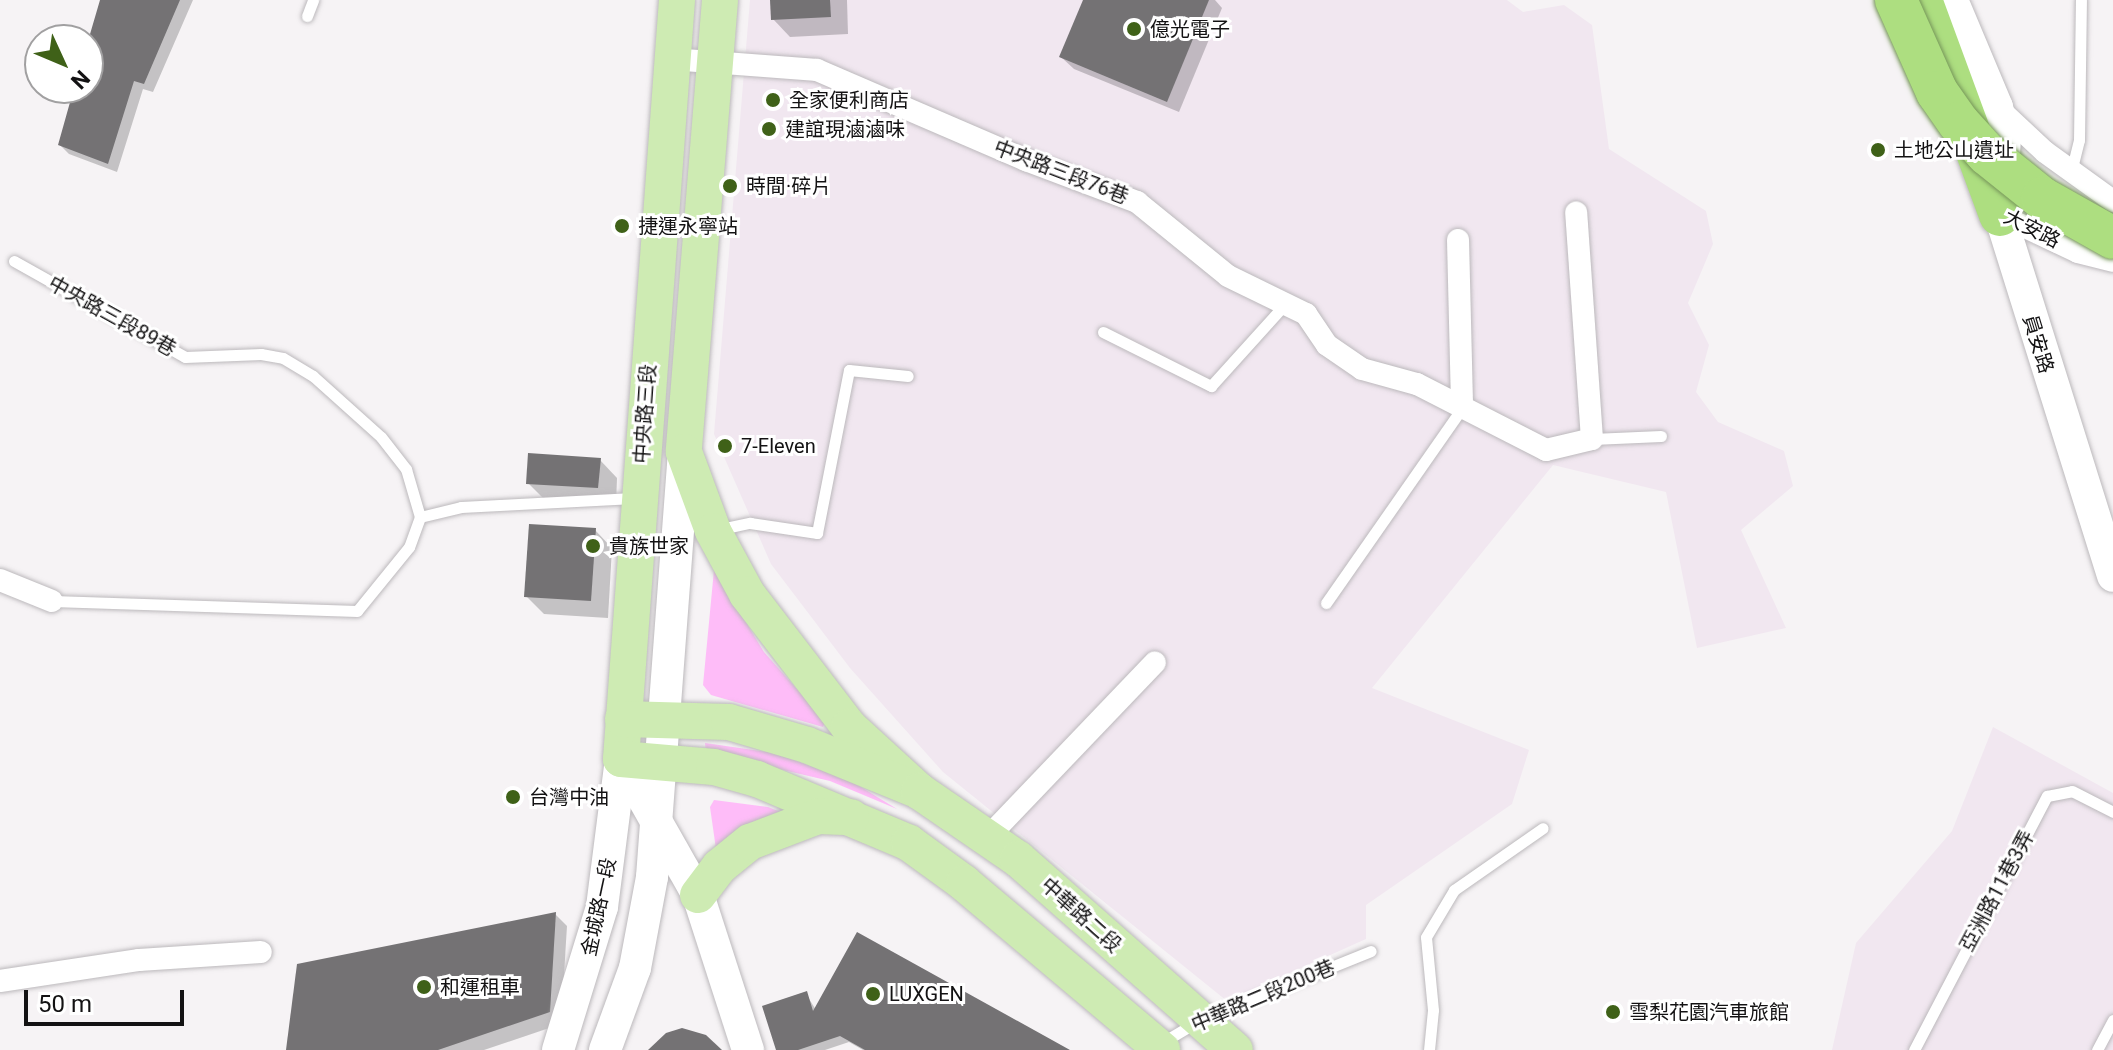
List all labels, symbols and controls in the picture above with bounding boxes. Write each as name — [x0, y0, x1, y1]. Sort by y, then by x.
place label: 億光電子 — [1150, 17, 1230, 41]
marker: 億光電子 — [1125, 20, 1143, 38]
north arrow — [24, 24, 104, 104]
text: N — [66, 65, 95, 94]
place label: 全家便利商店 — [789, 88, 909, 112]
marker: 全家便利商店 — [764, 91, 782, 109]
place label: 建誼現滷滷味 — [785, 117, 905, 141]
marker: 建誼現滷滷味 — [760, 120, 778, 138]
street label: 中央路三段76巷 — [990, 135, 1132, 209]
place label: 土地公山遺址 — [1894, 138, 2014, 162]
marker: 土地公山遺址 — [1869, 141, 1887, 159]
place label: 時間·碎片 — [746, 174, 831, 198]
marker: 時間·碎片 — [721, 177, 739, 195]
street label: 大安路 — [2000, 205, 2064, 253]
place label: 捷運永寧站 — [638, 214, 738, 238]
marker: 捷運永寧站 — [613, 217, 631, 235]
street label: 中央路三段89巷 — [44, 271, 180, 361]
street label: 員安路 — [2018, 312, 2058, 376]
street label: 中央路三段 — [630, 363, 660, 465]
place label: 7-Eleven — [741, 434, 816, 458]
marker: 7-Eleven — [716, 437, 734, 455]
place label: 貴族世家 — [609, 534, 689, 558]
marker: 貴族世家 — [584, 537, 602, 555]
place label: 台灣中油 — [529, 785, 609, 809]
marker: 台灣中油 — [504, 788, 522, 806]
street label: 亞洲路11巷3弄 — [1955, 826, 2039, 956]
street label: 金城路一段 — [577, 856, 621, 958]
street label: 中華路二段 — [1036, 873, 1126, 957]
street label: 中華路二段200巷 — [1188, 955, 1338, 1037]
scale bar — [28, 974, 188, 1024]
place label: 和運租車 — [440, 975, 520, 999]
marker: 和運租車 — [415, 978, 433, 996]
place label: LUXGEN — [889, 982, 964, 1006]
marker: LUXGEN — [864, 985, 882, 1003]
text: 50 m — [38, 990, 92, 1018]
place label: 雪梨花園汽車旅館 — [1629, 1000, 1789, 1024]
marker: 雪梨花園汽車旅館 — [1604, 1003, 1622, 1021]

